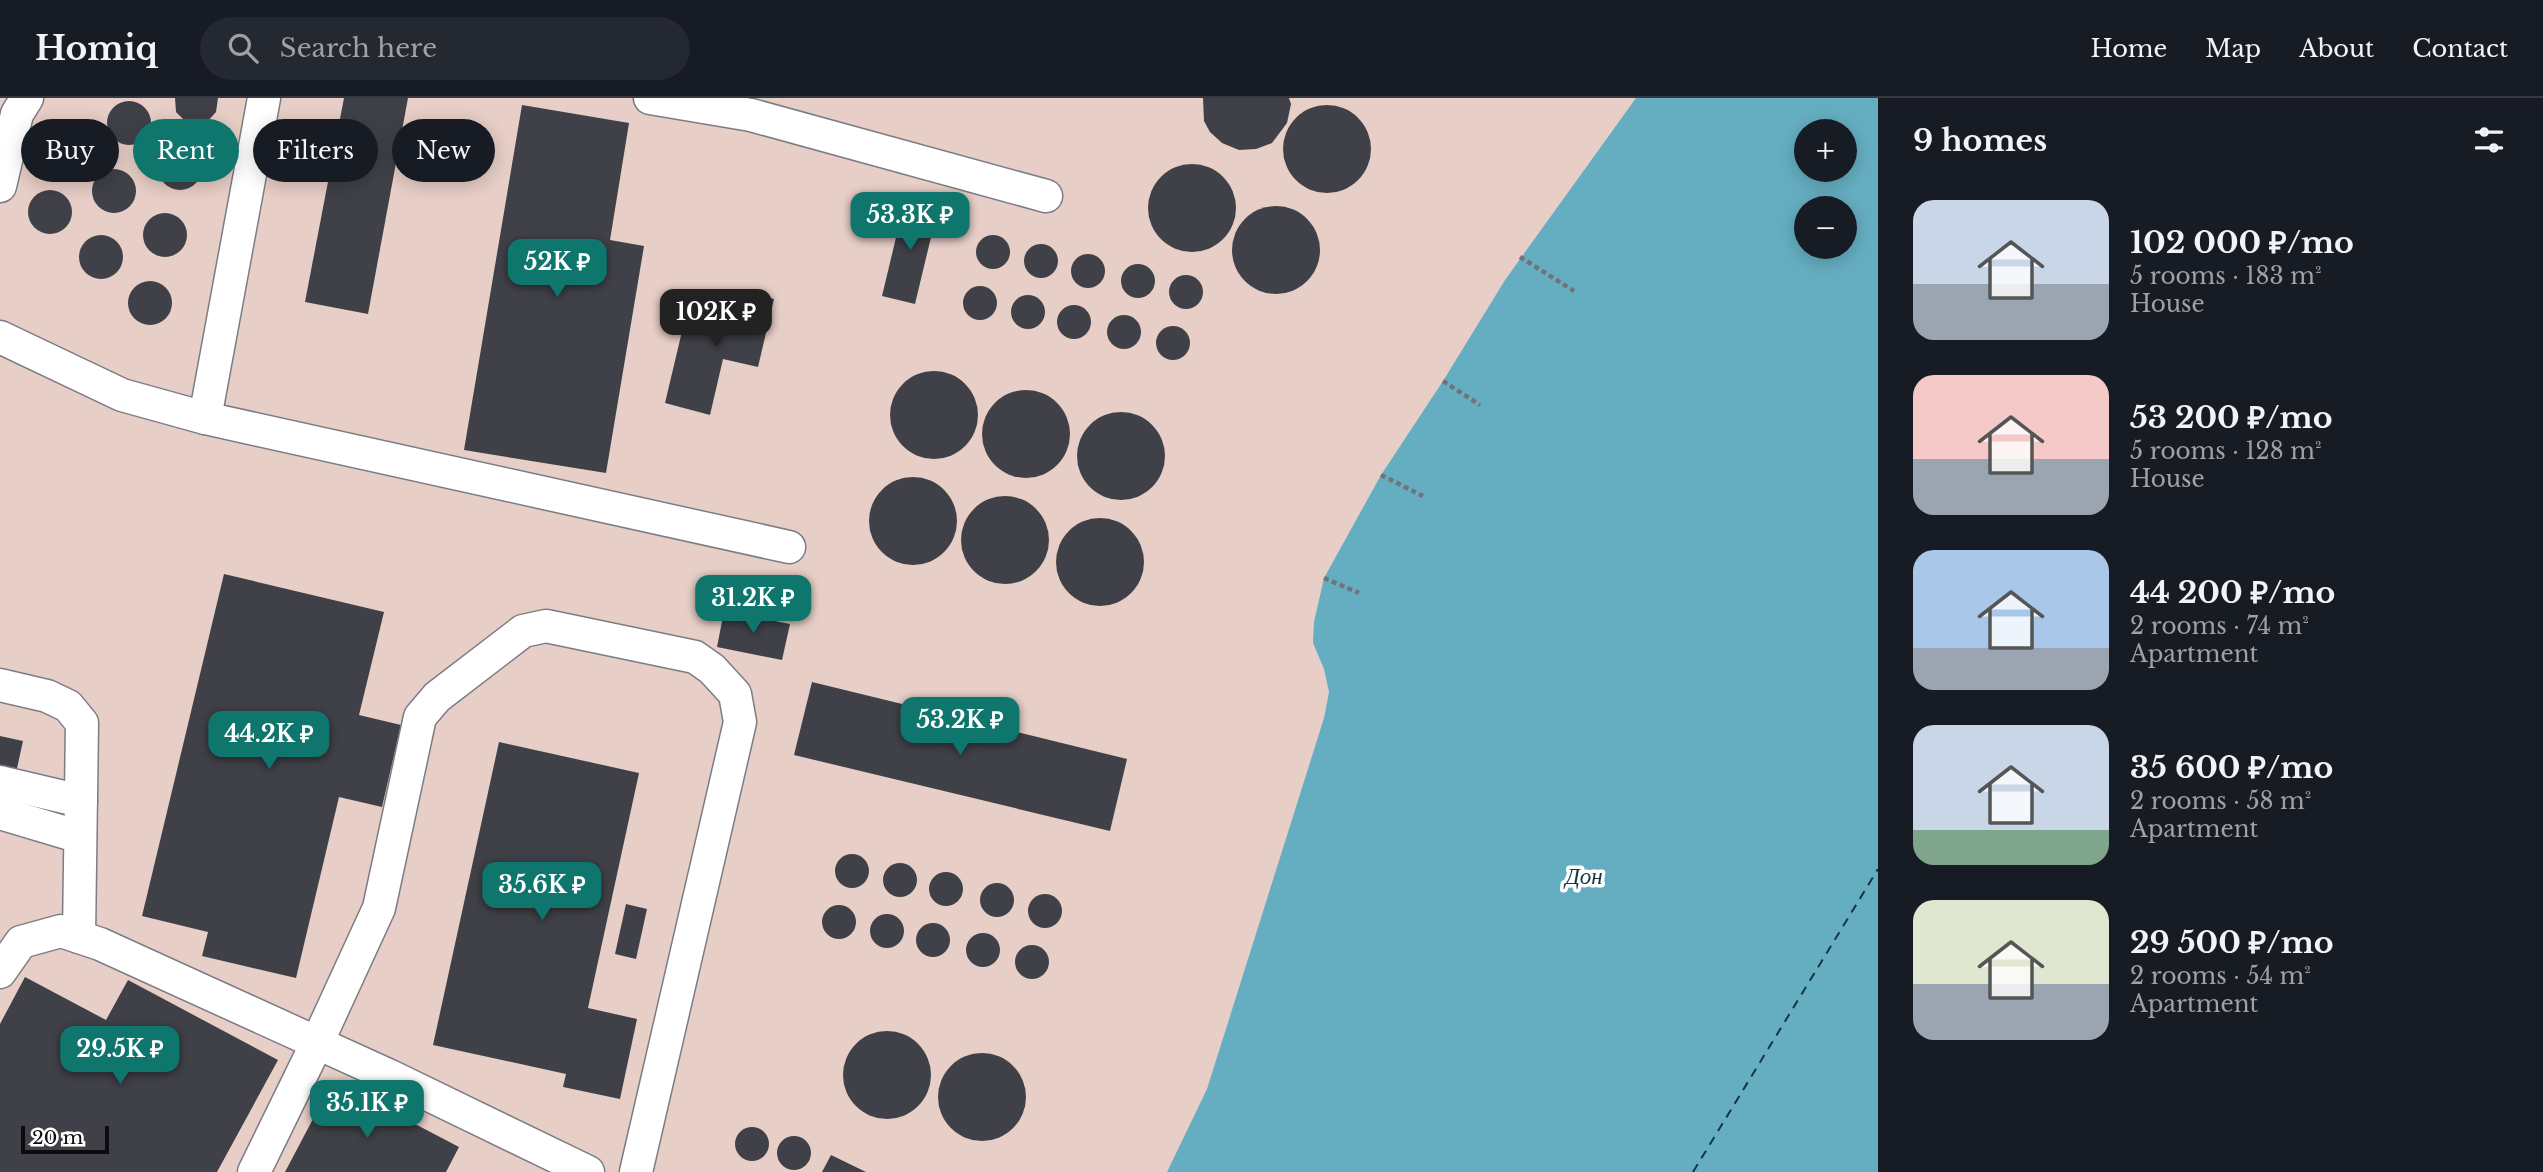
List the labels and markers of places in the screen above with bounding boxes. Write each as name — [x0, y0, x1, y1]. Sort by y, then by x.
pin: 53.3K ₽ — [845, 192, 975, 252]
pin: 52K ₽ — [508, 240, 606, 299]
pin: 102K ₽ — [659, 289, 773, 349]
pin: 31.2K ₽ — [688, 575, 818, 635]
pin: 53.2K ₽ — [895, 698, 1025, 757]
pin: 44.2K ₽ — [204, 712, 334, 771]
pin: 35.6K ₽ — [477, 862, 607, 922]
pin: 29.5K ₽ — [55, 1026, 185, 1086]
pin: 35.1K ₽ — [302, 1080, 432, 1140]

